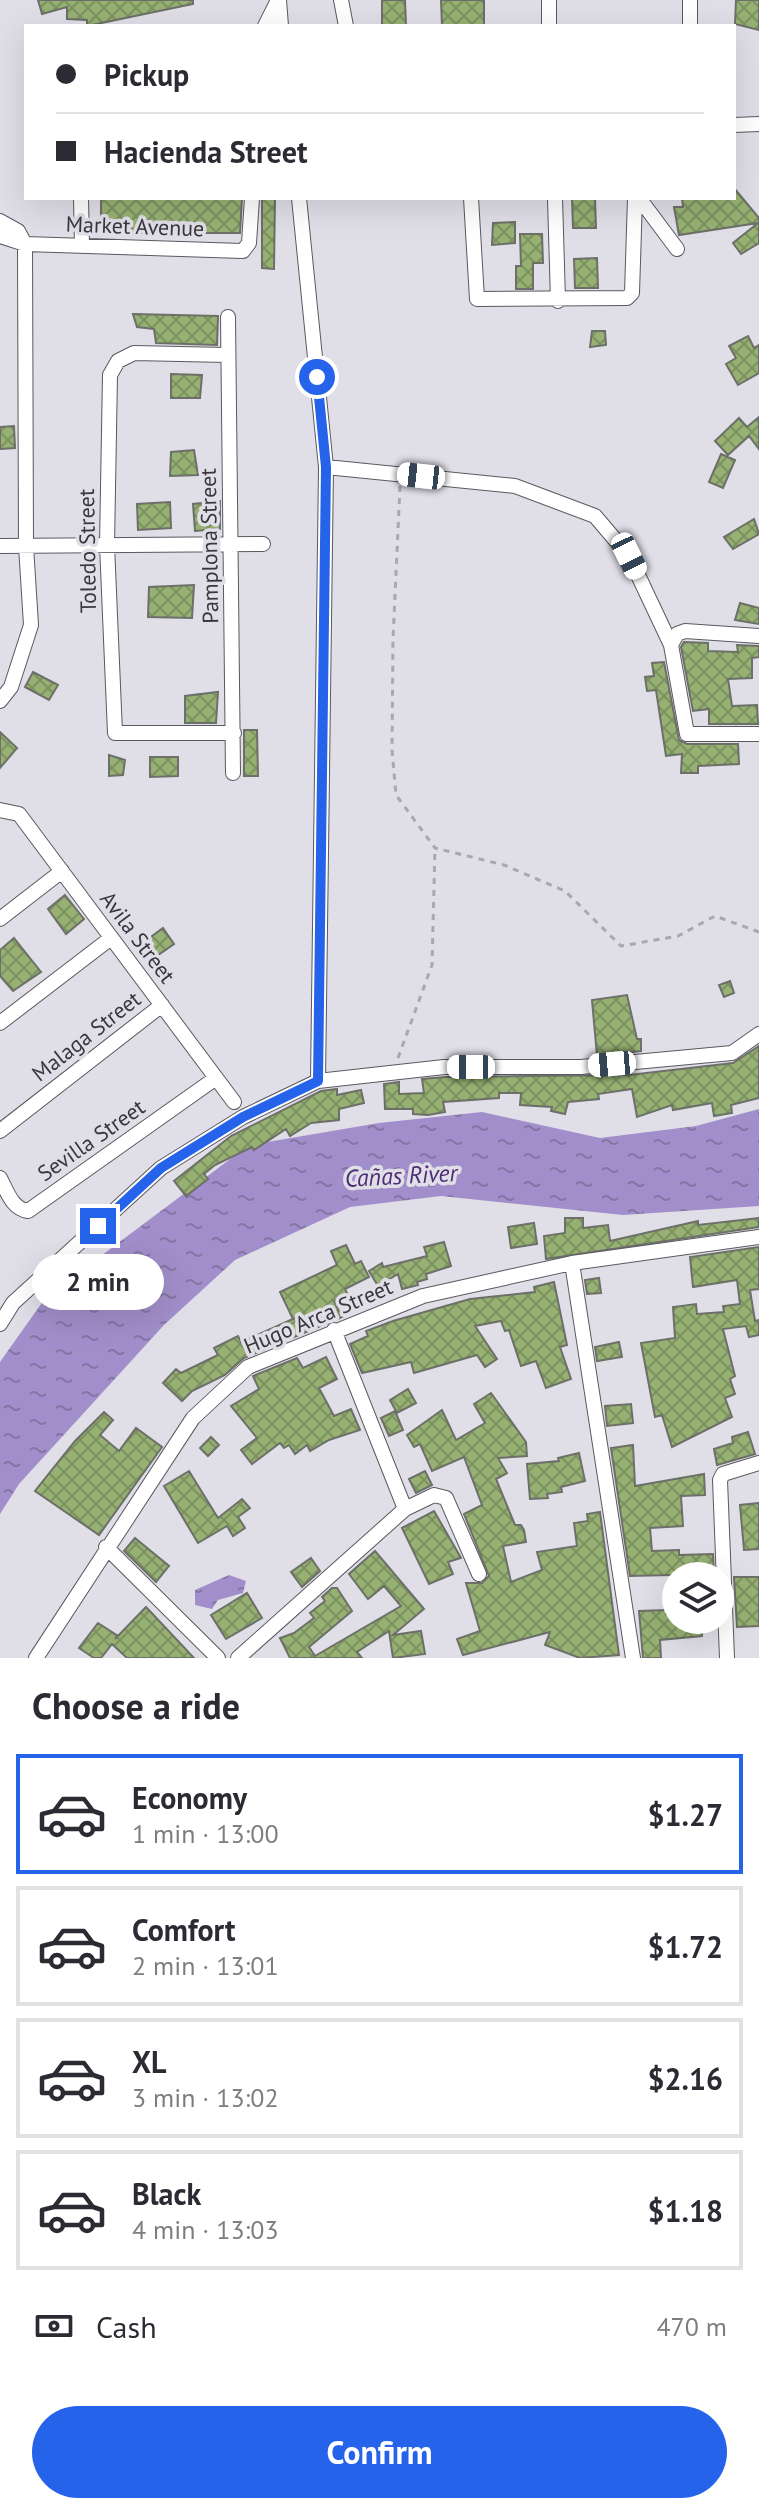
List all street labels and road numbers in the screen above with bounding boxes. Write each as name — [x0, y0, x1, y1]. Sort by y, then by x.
street label: Market Avenue — [65, 210, 205, 242]
street label: Pamplona Street — [194, 468, 224, 624]
street label: Toledo Street — [72, 488, 102, 613]
street label: Avila Street — [94, 885, 182, 989]
street label: Malaga Street — [26, 984, 146, 1087]
street label: Sevilla Street — [32, 1092, 151, 1187]
street label: Hugo Arca Street — [240, 1272, 397, 1360]

